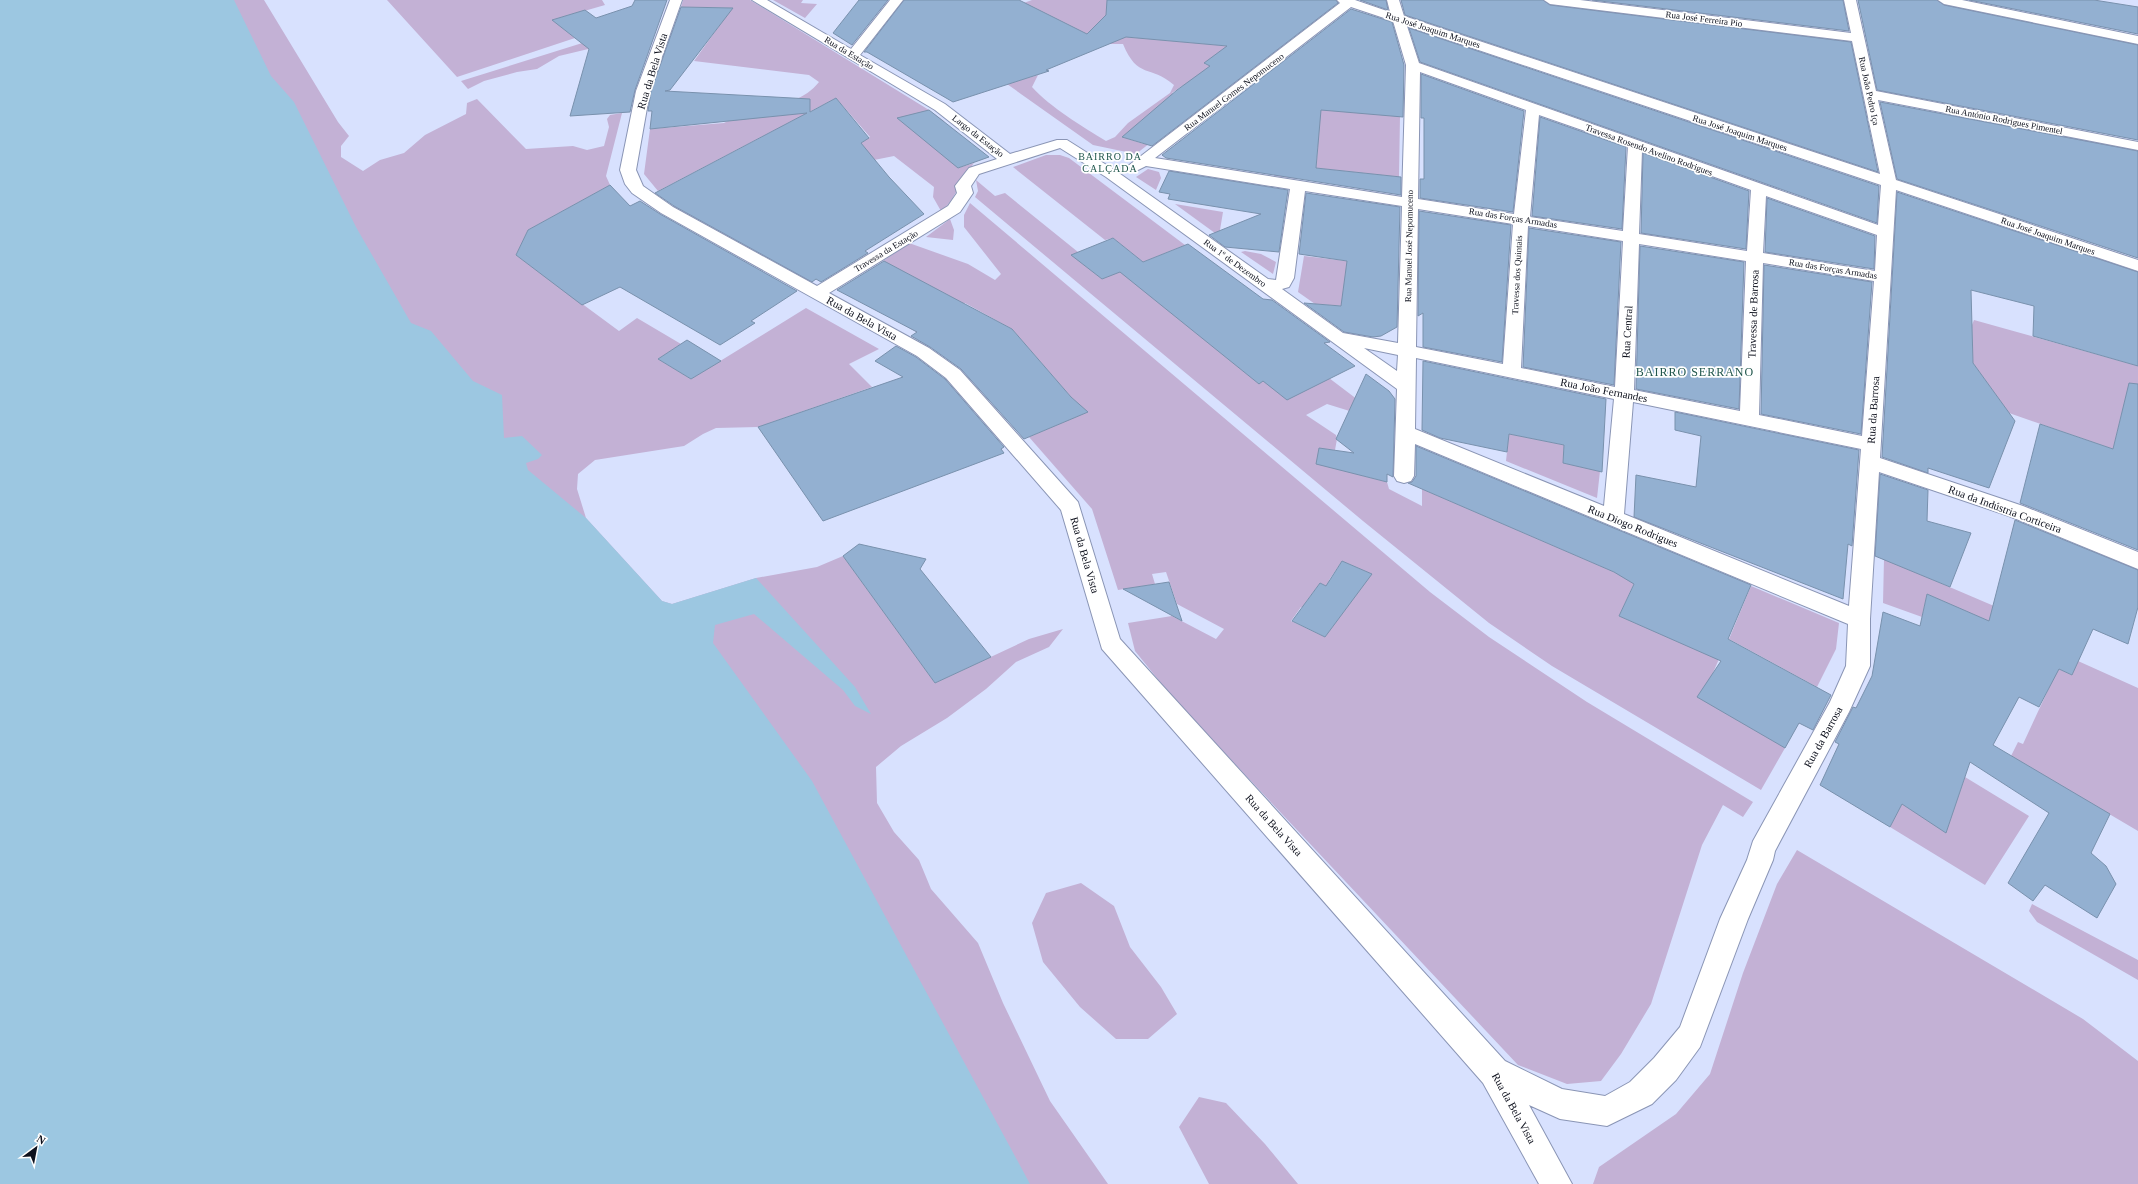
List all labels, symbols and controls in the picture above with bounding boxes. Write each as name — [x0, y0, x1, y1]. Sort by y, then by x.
street label: Rua José Ferreira Pio — [1665, 9, 1743, 29]
street label: Rua José Joaquim Marques — [1384, 10, 1482, 50]
street label: Rua da Bela Vista — [635, 31, 669, 110]
street label: Rua da Estação — [823, 34, 876, 72]
street label: Rua Manuel Gomes Nepomuceno — [1182, 51, 1286, 133]
street label: Rua João Pedro Iça — [1857, 56, 1881, 126]
street label: Rua António Rodrigues Pimentel — [1945, 104, 2064, 136]
street label: Largo da Estação — [950, 113, 1006, 159]
street label: Rua José Joaquim Marques — [1691, 113, 1789, 153]
street label: Travessa Rosendo Avelino Rodrigues — [1584, 122, 1714, 178]
district label: BAIRRO DA CALÇADA — [1078, 151, 1142, 174]
street label: Rua Manuel José Nepomuceno — [1403, 189, 1415, 302]
street label: Rua das Forças Armadas — [1468, 206, 1558, 230]
street label: Rua José Joaquim Marques — [2000, 215, 2097, 257]
street label: Travessa da Estação — [852, 228, 920, 274]
street label: Travessa dos Quintais — [1510, 235, 1524, 315]
street label: Rua 1º de Dezembro — [1202, 237, 1268, 289]
street label: Rua das Forças Armadas — [1788, 257, 1878, 281]
street label: Travessa de Barrosa — [1745, 269, 1761, 359]
street label: Rua da Bela Vista — [825, 294, 899, 342]
street label: Rua Central — [1620, 305, 1634, 359]
district label: BAIRRO SERRANO — [1636, 365, 1754, 379]
street label: Rua João Fernandes — [1559, 376, 1649, 404]
street label: Rua da Barrosa — [1865, 376, 1881, 444]
street label: Rua da Indústria Corticeira — [1947, 483, 2063, 535]
street label: Rua Diogo Rodrigues — [1586, 502, 1680, 550]
street label: Rua da Bela Vista — [1068, 515, 1102, 595]
street label: Rua da Barrosa — [1801, 704, 1845, 770]
street label: Rua da Bela Vista — [1243, 792, 1305, 858]
street label: Rua da Bela Vista — [1490, 1071, 1538, 1145]
north arrow — [16, 1128, 56, 1168]
text: N — [35, 1132, 48, 1147]

